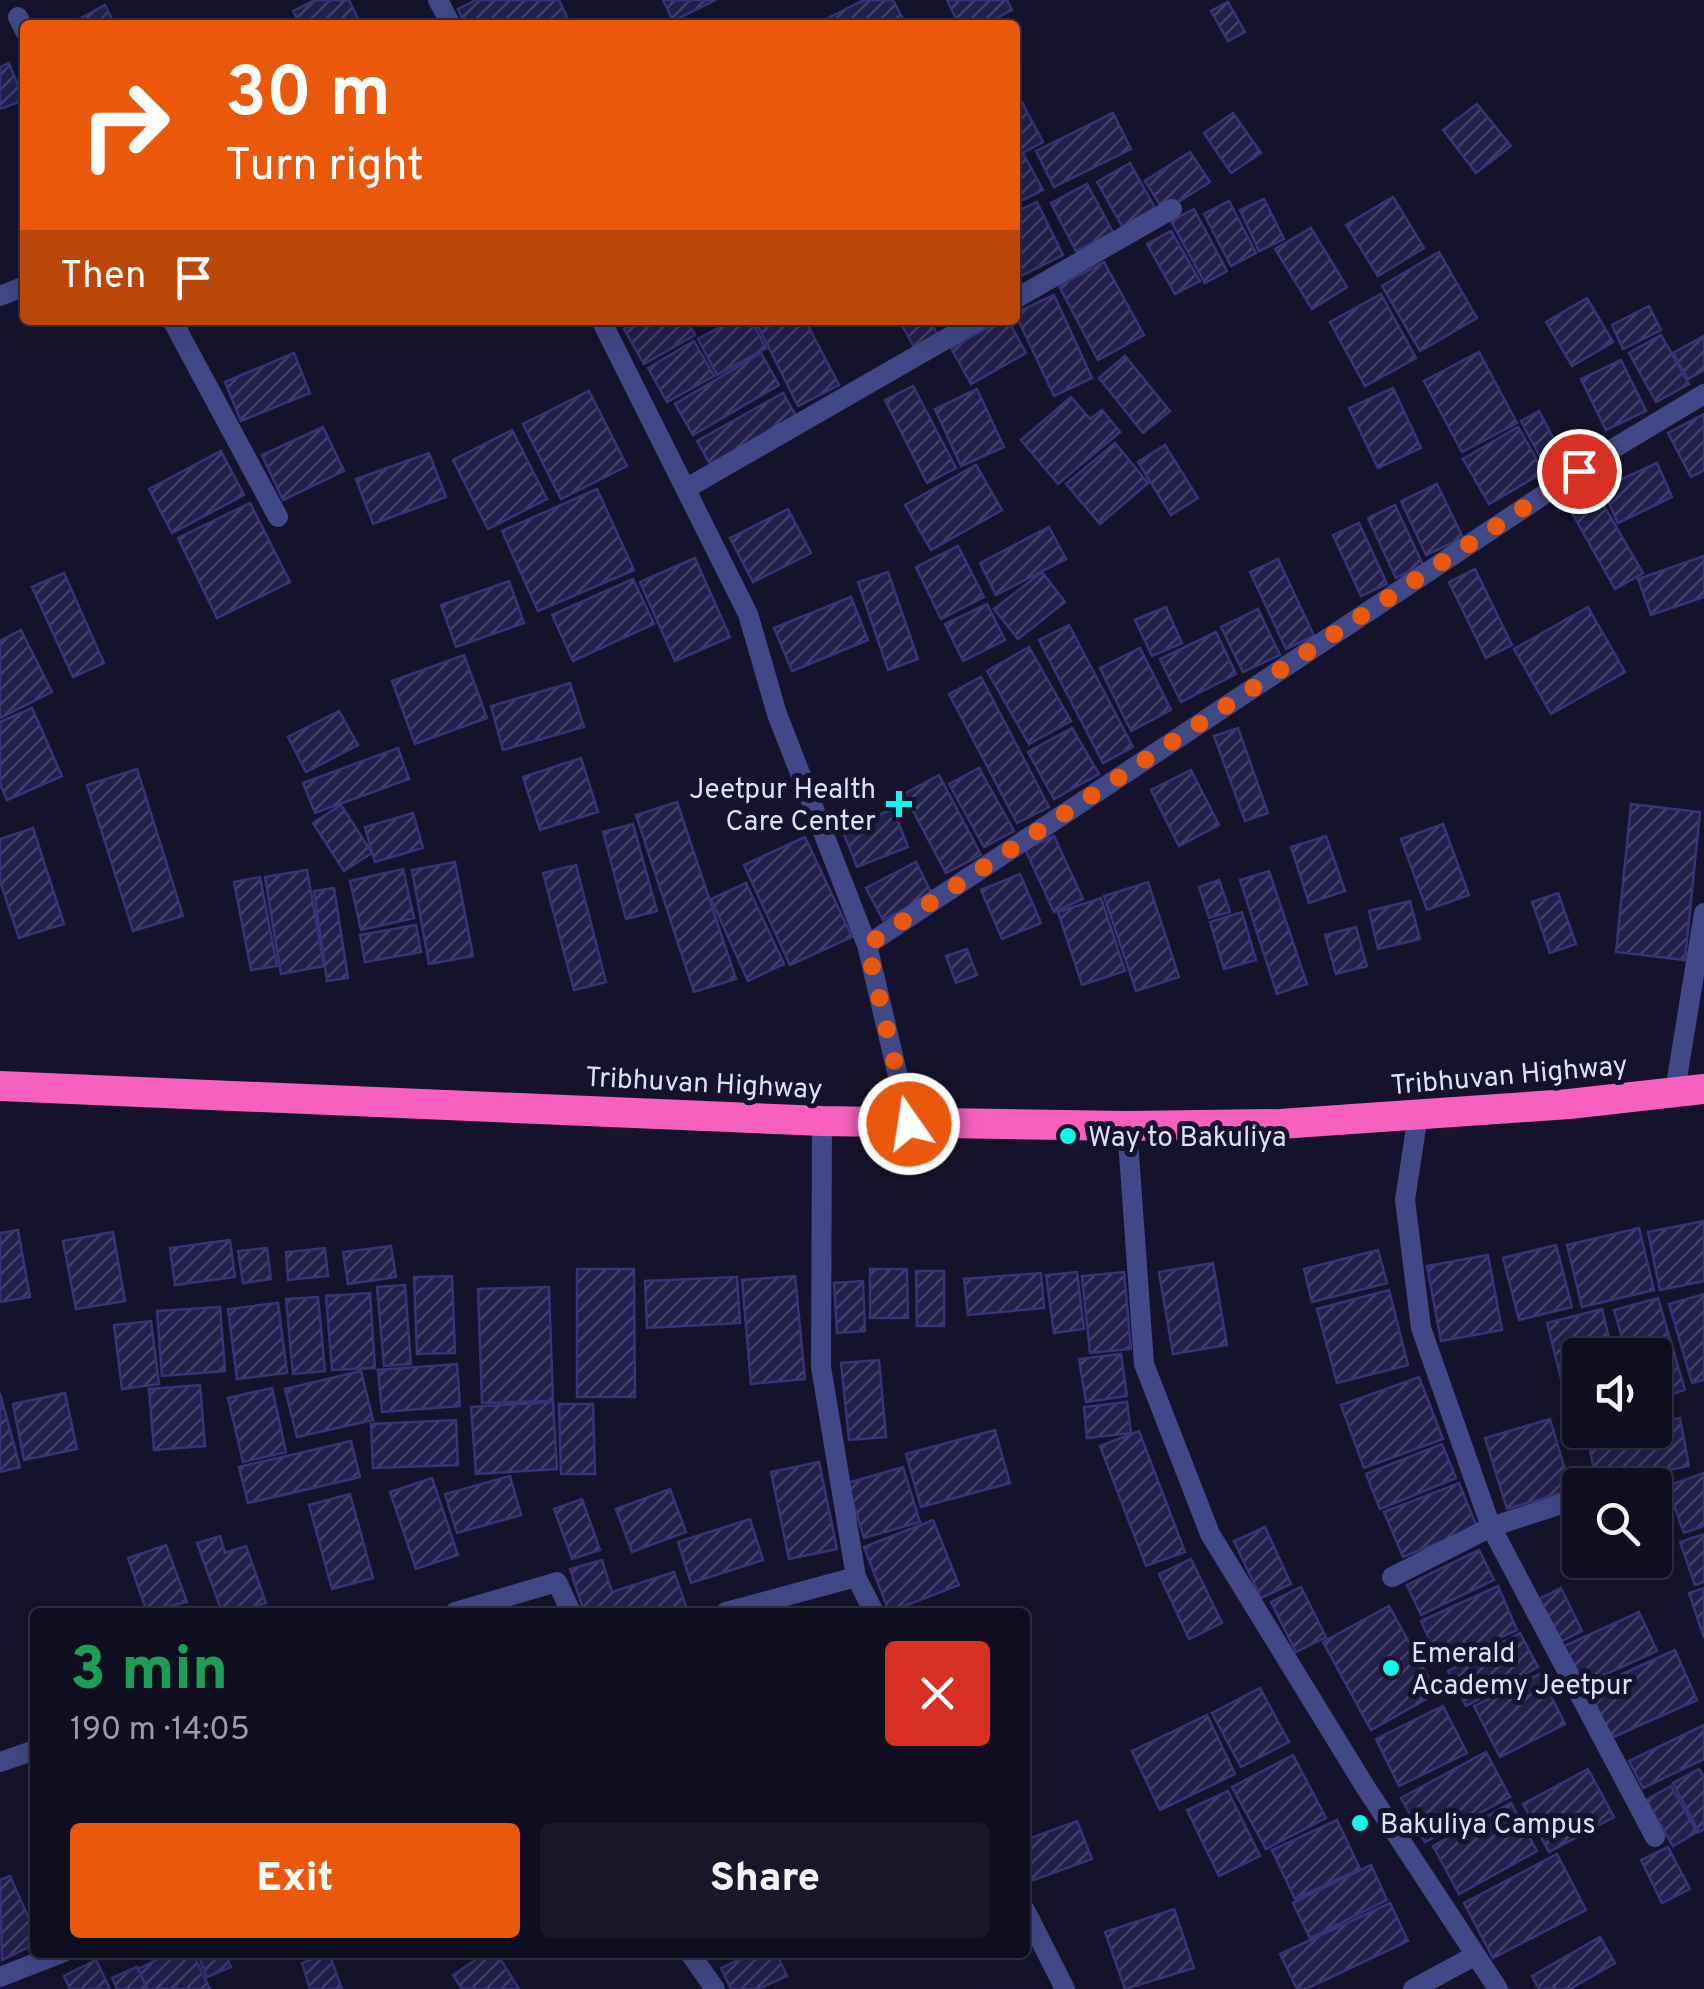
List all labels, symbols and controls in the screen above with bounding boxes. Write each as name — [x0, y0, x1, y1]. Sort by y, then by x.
text: 30 m — [225, 52, 391, 141]
icon: right — [60, 60, 190, 190]
text: Turn right — [225, 139, 424, 196]
icon: arrive — [166, 250, 221, 305]
text: Then — [60, 253, 146, 302]
pin — [1537, 429, 1622, 514]
icon: arrive — [1552, 444, 1607, 499]
place label: Jeetpur Health Care Center — [689, 773, 876, 841]
marker: Jeetpur Health Care Center — [886, 791, 912, 817]
street label: Tribhuvan Highway — [1389, 1049, 1629, 1105]
street label: Tribhuvan Highway — [584, 1061, 823, 1109]
position arrow — [857, 1072, 961, 1176]
place label: Way to Bakuliya — [1088, 1121, 1286, 1157]
marker: Way to Bakuliya — [1057, 1125, 1079, 1147]
map controls — [1562, 1338, 1672, 1578]
button: sound — [1562, 1338, 1672, 1448]
button: search — [1562, 1468, 1672, 1578]
text: 3 min — [70, 1635, 228, 1711]
place label: Emerald Academy Jeetpur — [1411, 1637, 1633, 1705]
button: close — [885, 1641, 990, 1746]
marker: Emerald Academy Jeetpur — [1380, 1657, 1402, 1679]
text: 190 m · 14:05 — [70, 1711, 250, 1751]
place label: Bakuliya Campus — [1380, 1808, 1596, 1844]
marker: Bakuliya Campus — [1349, 1812, 1371, 1834]
button: Exit — [70, 1823, 520, 1938]
button: Share — [540, 1823, 990, 1938]

